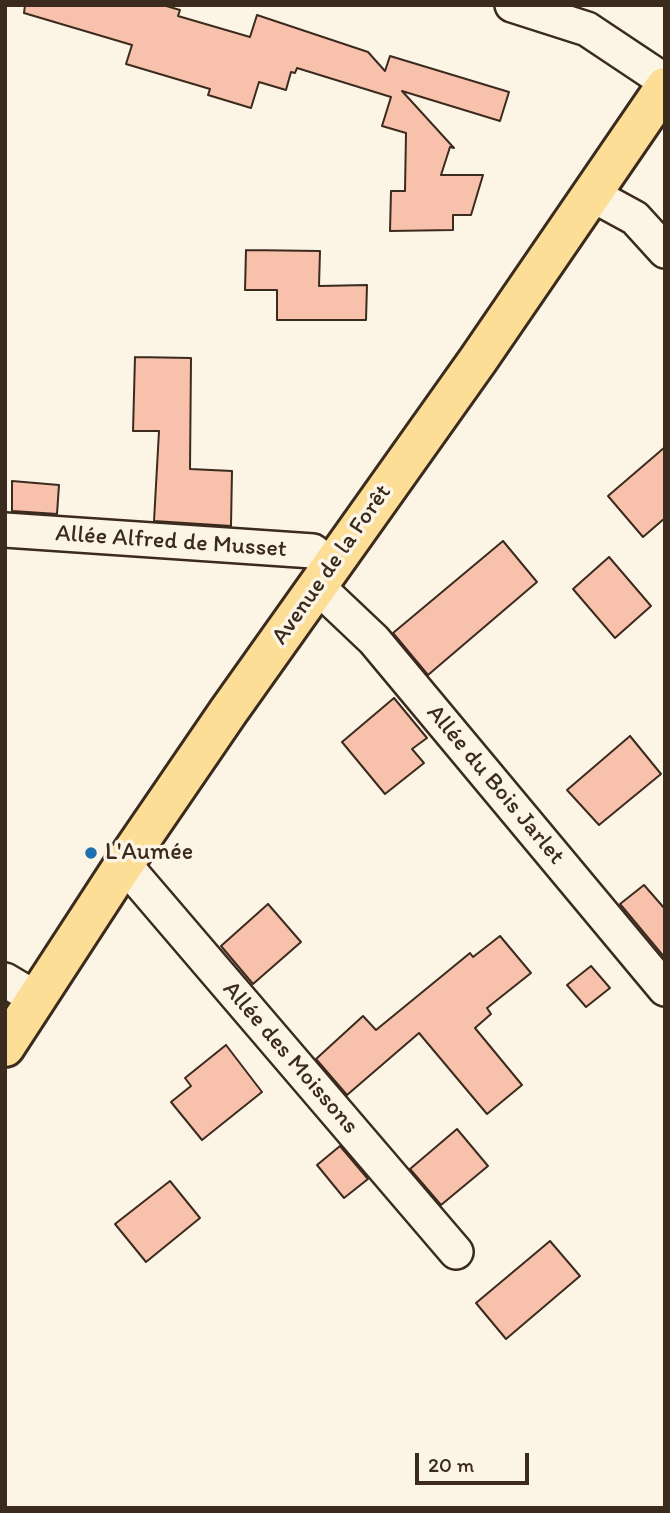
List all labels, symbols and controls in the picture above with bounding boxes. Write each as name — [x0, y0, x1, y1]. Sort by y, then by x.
street label: Avenue de la Forêt — [266, 479, 398, 651]
street label: Allée Alfred de Musset — [54, 520, 288, 564]
street label: Allée du Bois Jarlet — [420, 699, 570, 871]
place label: L'Aumée — [105, 839, 193, 867]
marker: L'Aumée — [83, 845, 99, 861]
street label: Allée des Moissons — [216, 976, 364, 1140]
scale bar — [418, 1440, 532, 1484]
text: 20 m — [428, 1452, 474, 1477]

